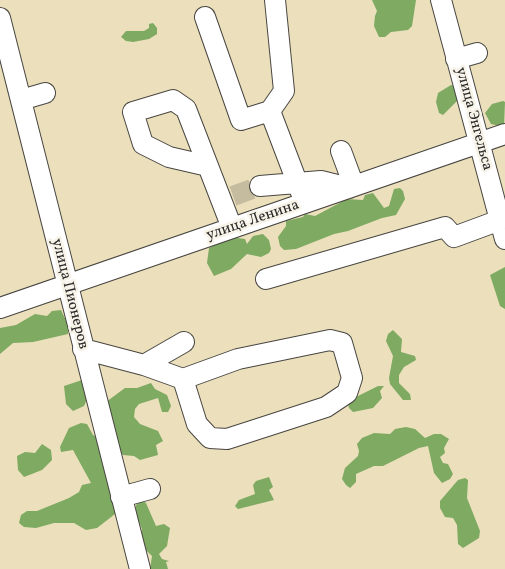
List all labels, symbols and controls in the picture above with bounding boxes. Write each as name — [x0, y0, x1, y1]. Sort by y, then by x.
street label: улица Энгельса — [451, 65, 495, 173]
street label: улица Ленина — [204, 197, 302, 245]
street label: улица Пионеров — [47, 237, 91, 351]

